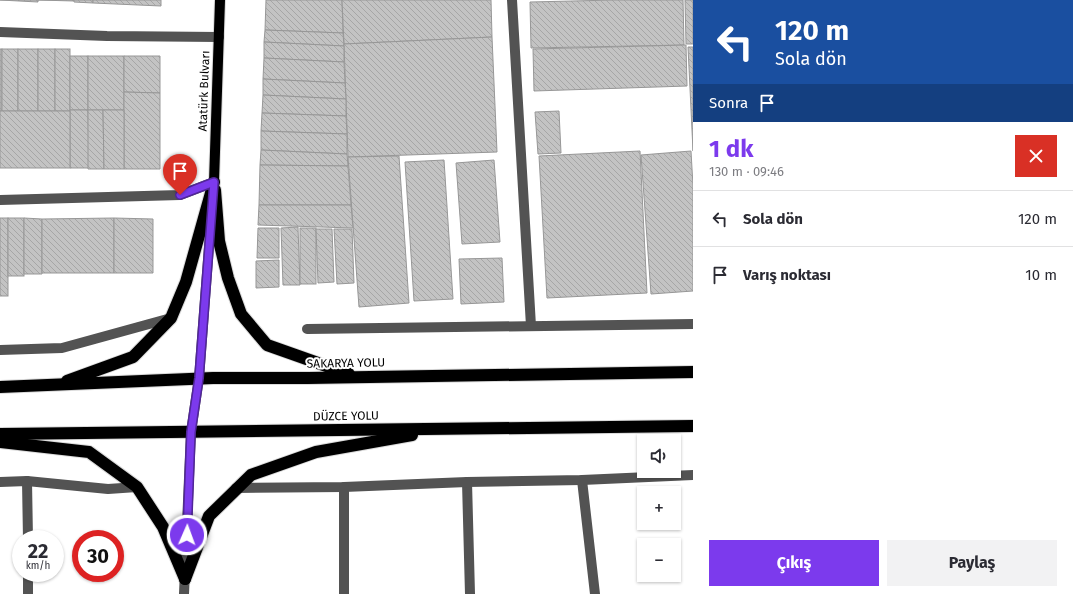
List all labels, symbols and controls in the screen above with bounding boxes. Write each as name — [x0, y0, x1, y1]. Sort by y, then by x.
text: 120 m — [775, 14, 849, 47]
icon: left — [709, 16, 761, 68]
text: Sola dön — [775, 48, 847, 70]
street label: Atatürk Bulvarı — [196, 50, 212, 132]
icon: arrive — [756, 92, 778, 114]
text: Sonra — [709, 94, 748, 112]
text: 1 dk — [709, 135, 753, 163]
button: close — [1015, 135, 1057, 177]
pin — [163, 154, 197, 195]
icon: arrive — [169, 160, 191, 182]
text: 130 m · 09:46 — [709, 164, 784, 179]
icon: left — [709, 208, 731, 230]
text: Sola dön — [743, 210, 803, 228]
text: 120 m — [1018, 210, 1057, 228]
icon: arrive — [709, 264, 731, 286]
text: Varış noktası — [743, 266, 831, 284]
text: 10 m — [1025, 266, 1057, 284]
street label: SAKARYA YOLU — [307, 355, 385, 371]
street label: DÜZCE YOLU — [313, 406, 379, 424]
map controls — [637, 434, 681, 582]
button: sound — [637, 434, 681, 478]
button: + — [637, 486, 681, 530]
position arrow — [166, 514, 208, 556]
speed limit sign: 30 — [72, 530, 124, 582]
button: − — [637, 538, 681, 582]
text: 22 — [28, 539, 48, 563]
button: Çıkış — [709, 540, 879, 586]
button: Paylaş — [887, 540, 1057, 586]
text: km/h — [26, 560, 50, 572]

